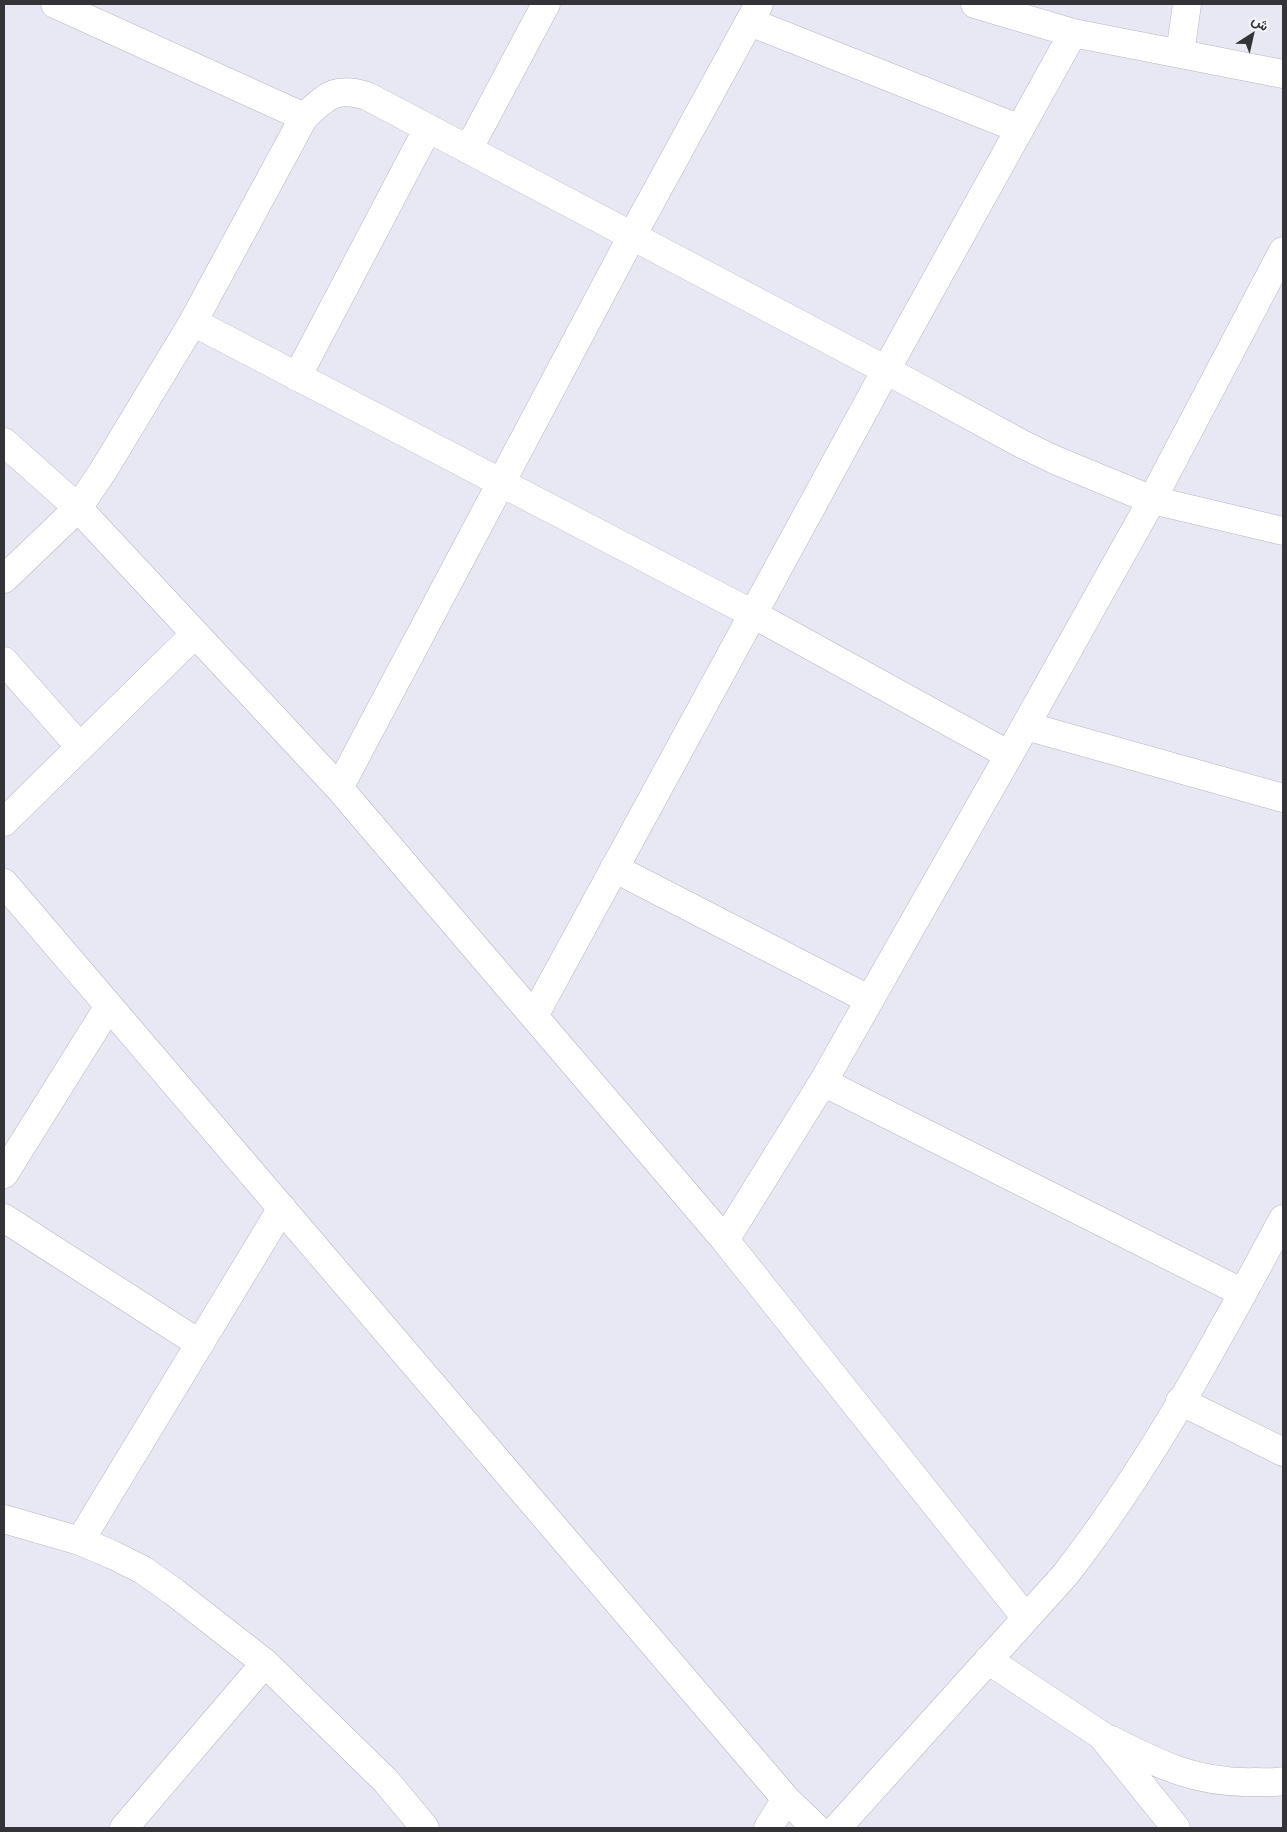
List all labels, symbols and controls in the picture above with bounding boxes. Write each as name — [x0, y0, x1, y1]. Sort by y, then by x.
north arrow — [1227, 10, 1277, 60]
text: ش — [1249, 11, 1273, 35]

